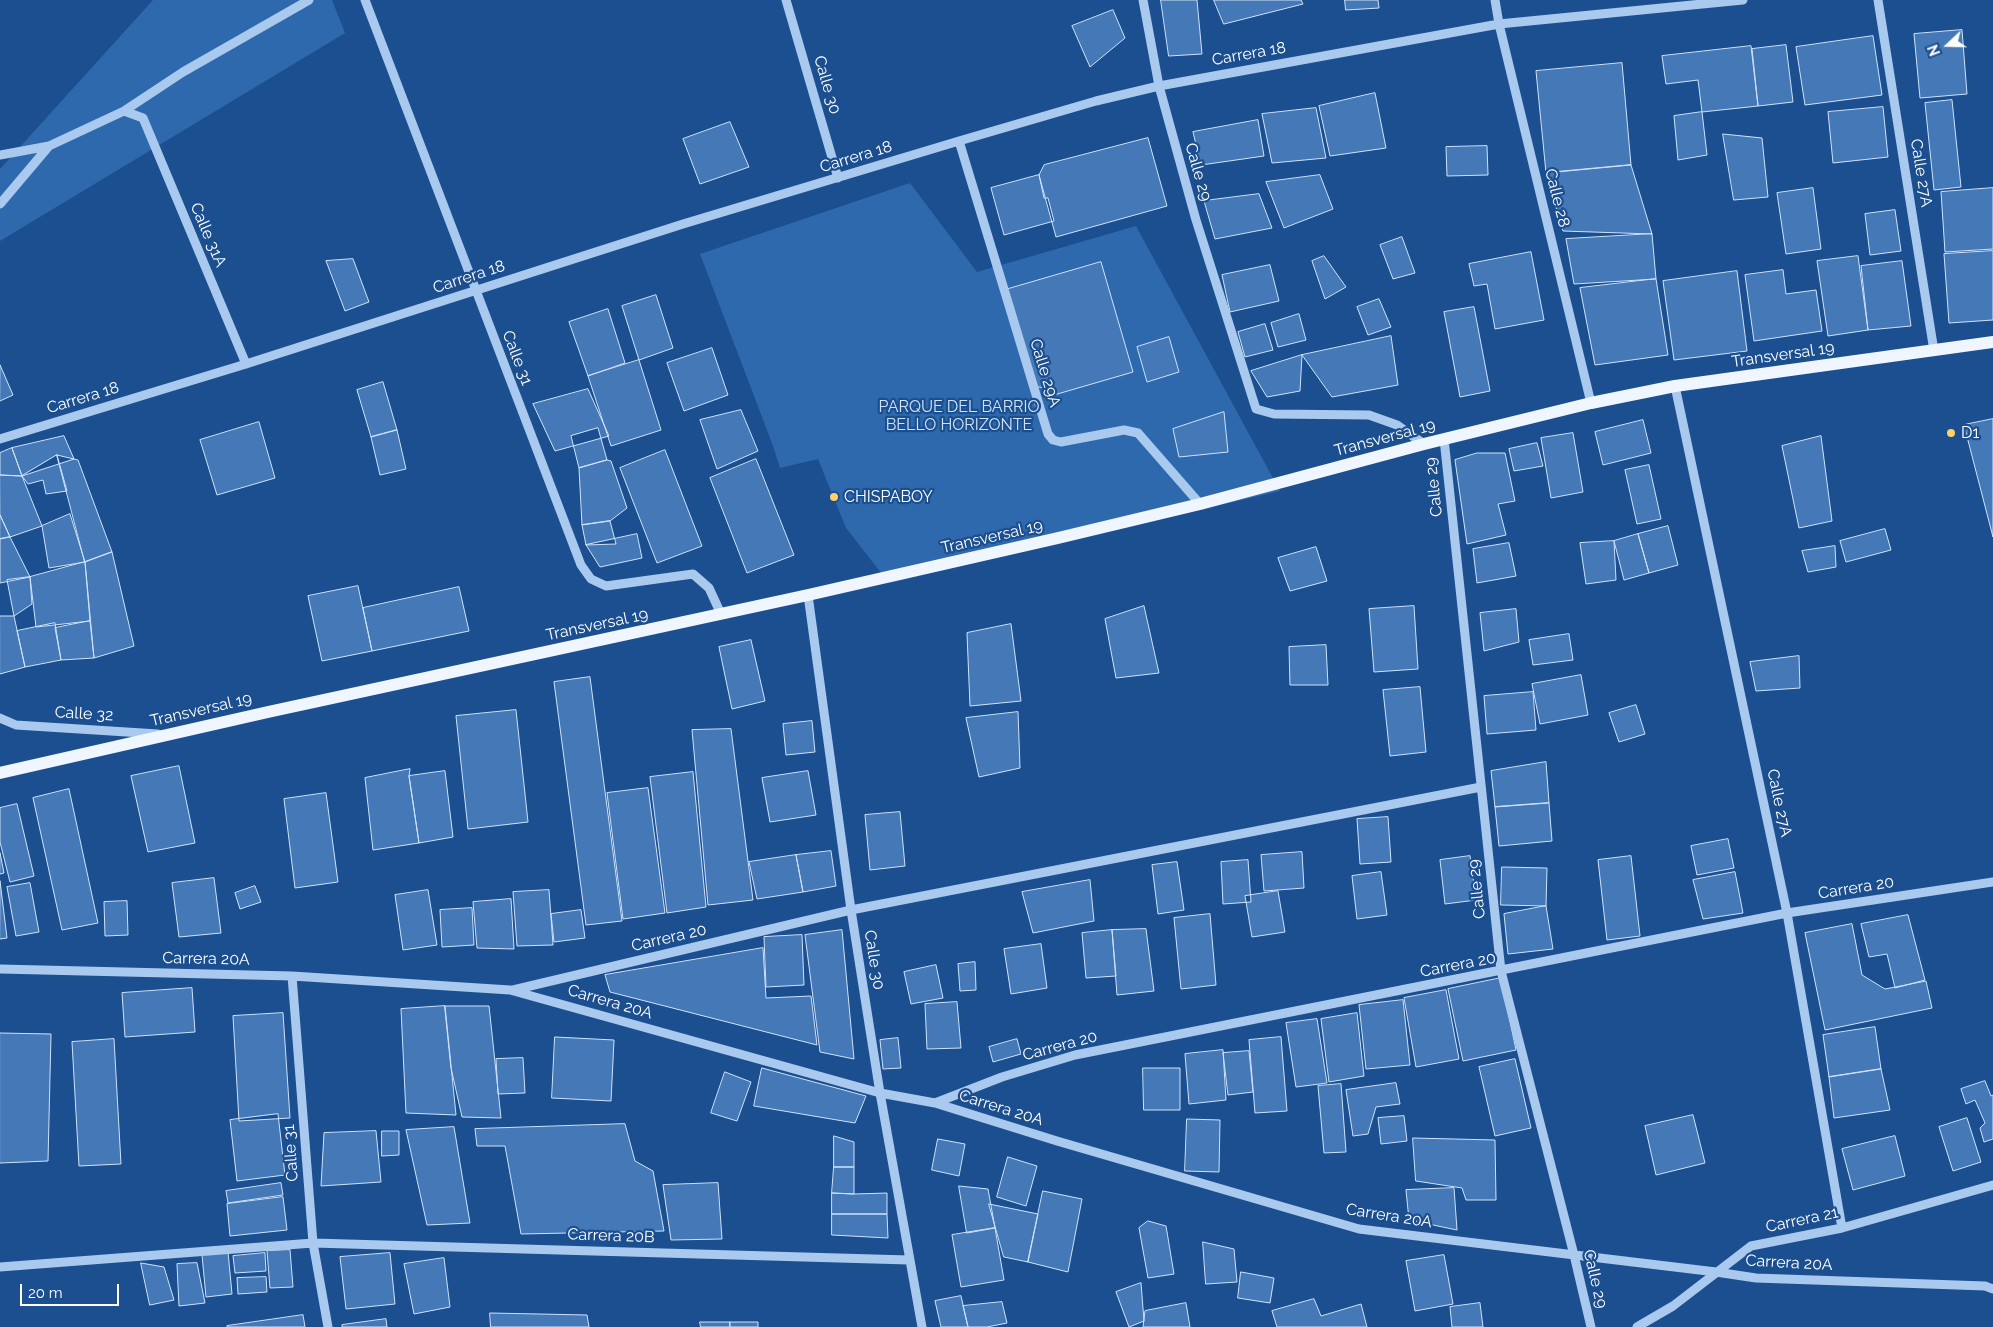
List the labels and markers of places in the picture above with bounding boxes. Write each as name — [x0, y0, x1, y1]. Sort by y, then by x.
place label: D1 — [1961, 423, 1979, 443]
marker: D1 — [1945, 427, 1957, 439]
place label: CHISPABOY — [844, 487, 933, 507]
marker: CHISPABOY — [828, 491, 840, 503]

